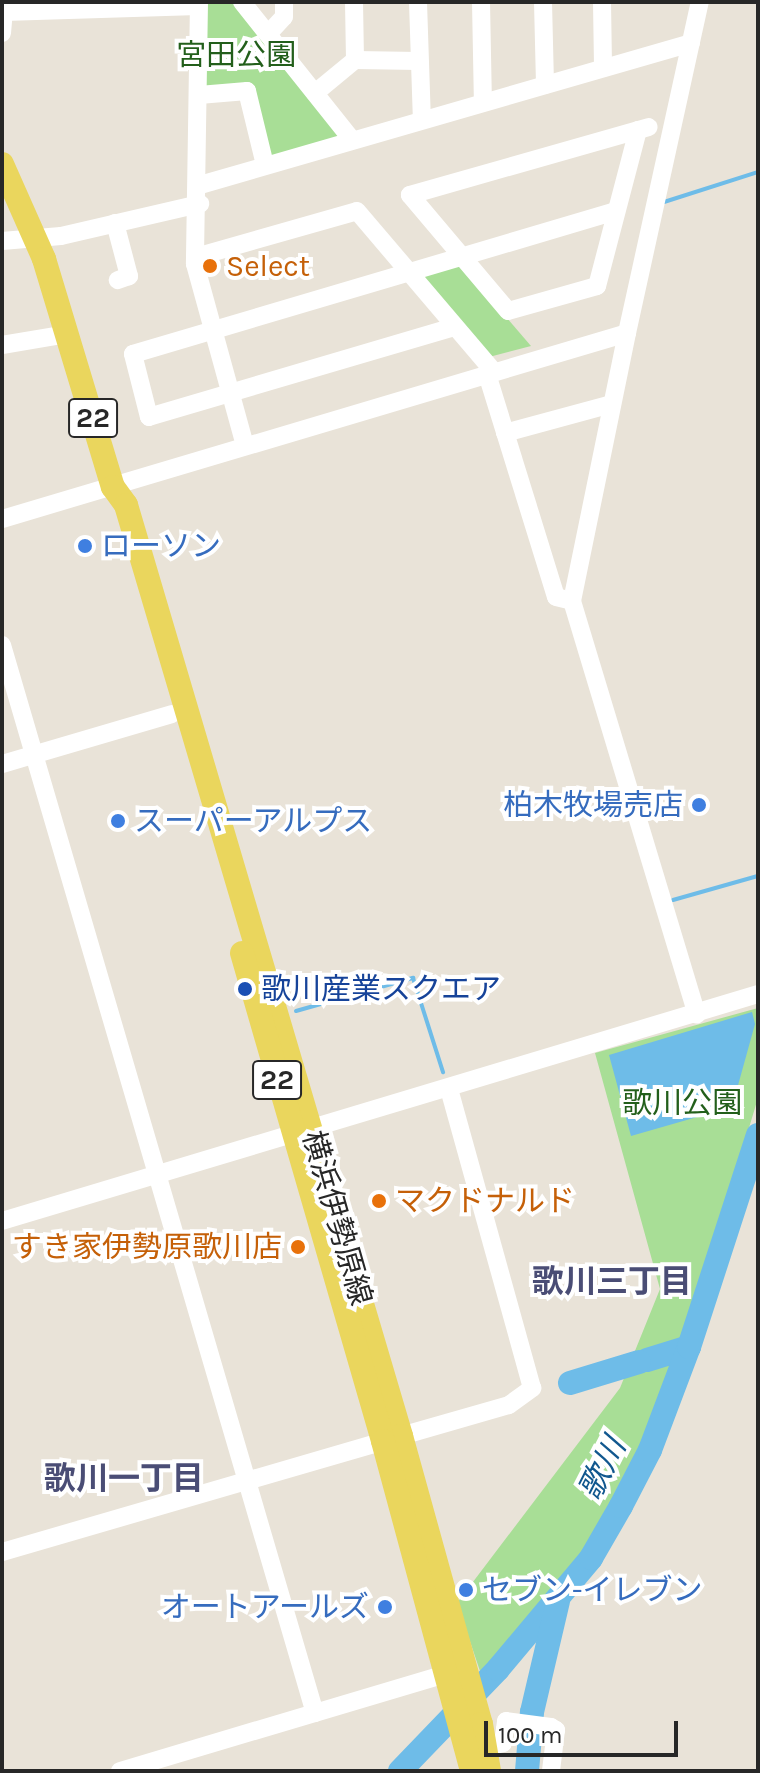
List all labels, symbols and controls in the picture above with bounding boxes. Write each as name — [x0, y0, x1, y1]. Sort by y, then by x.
park label: 宮田公園 — [176, 37, 296, 73]
place label: Select — [226, 248, 310, 284]
marker: Select — [201, 257, 219, 275]
road number: 22 — [67, 394, 119, 442]
place label: ローソン — [101, 528, 221, 564]
marker: ローソン — [76, 537, 94, 555]
place label: 柏木牧場売店 — [503, 787, 683, 823]
marker: 柏木牧場売店 — [690, 796, 708, 814]
place label: スーパーアルプス — [134, 803, 374, 839]
marker: スーパーアルプス — [109, 812, 127, 830]
place label: 歌川産業スクエア — [261, 971, 501, 1007]
marker: 歌川産業スクエア — [236, 980, 254, 998]
road number: 22 — [251, 1056, 303, 1104]
park label: 歌川公園 — [622, 1085, 742, 1121]
street label: 横浜伊勢原線 — [295, 1127, 379, 1309]
place label: マクドナルド — [395, 1183, 575, 1219]
marker: マクドナルド — [370, 1192, 388, 1210]
place label: すき家伊勢原歌川店 — [12, 1229, 282, 1265]
marker: すき家伊勢原歌川店 — [289, 1238, 307, 1256]
district label: 歌川三丁目 — [532, 1263, 692, 1301]
water label: 歌川 — [571, 1432, 635, 1506]
district label: 歌川一丁目 — [44, 1460, 204, 1498]
place label: セブン-イレブン — [482, 1572, 702, 1608]
marker: セブン-イレブン — [457, 1581, 475, 1599]
place label: オートアールズ — [161, 1589, 369, 1625]
marker: オートアールズ — [376, 1598, 394, 1616]
scale bar — [488, 1705, 682, 1755]
text: 100 m — [498, 1721, 563, 1749]

